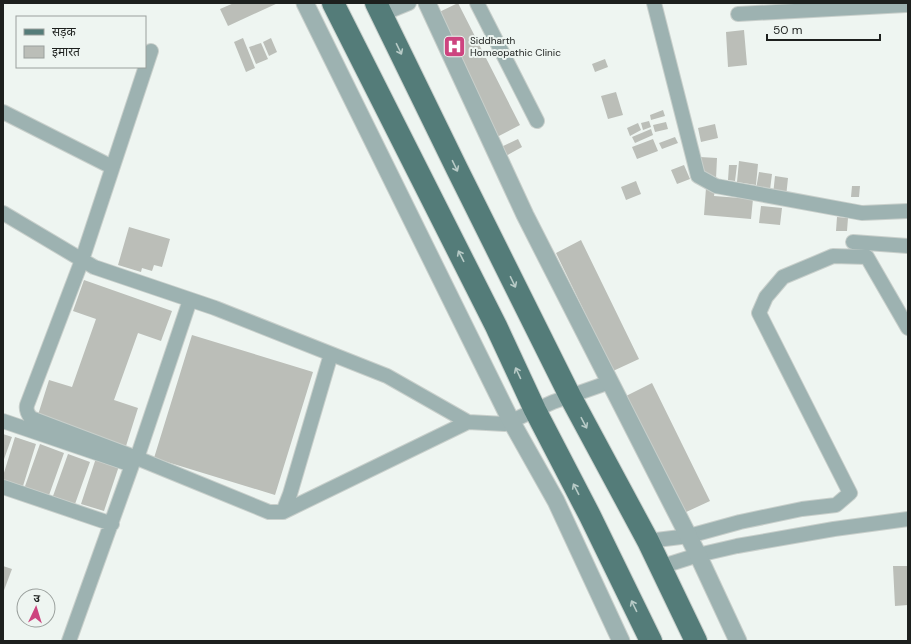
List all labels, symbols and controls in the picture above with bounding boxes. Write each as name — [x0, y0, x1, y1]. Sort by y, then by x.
legend — [16, 16, 146, 68]
scale bar — [767, 16, 880, 42]
text: 50 m — [773, 22, 802, 38]
text: सड़क — [52, 24, 77, 40]
hospital icon: Siddharth Homeopathic Clinic — [441, 33, 467, 59]
place label: Siddharth Homeopathic Clinic — [470, 34, 561, 59]
one-way arrow — [396, 42, 403, 54]
text: इमारत — [52, 44, 81, 60]
one-way arrow — [452, 159, 459, 171]
one-way arrow — [456, 251, 464, 263]
one-way arrow — [510, 276, 517, 288]
one-way arrow — [514, 367, 521, 379]
one-way arrow — [581, 417, 589, 429]
one-way arrow — [572, 484, 579, 496]
north arrow — [16, 588, 56, 628]
text: उ — [33, 591, 41, 605]
one-way arrow — [629, 600, 637, 612]

